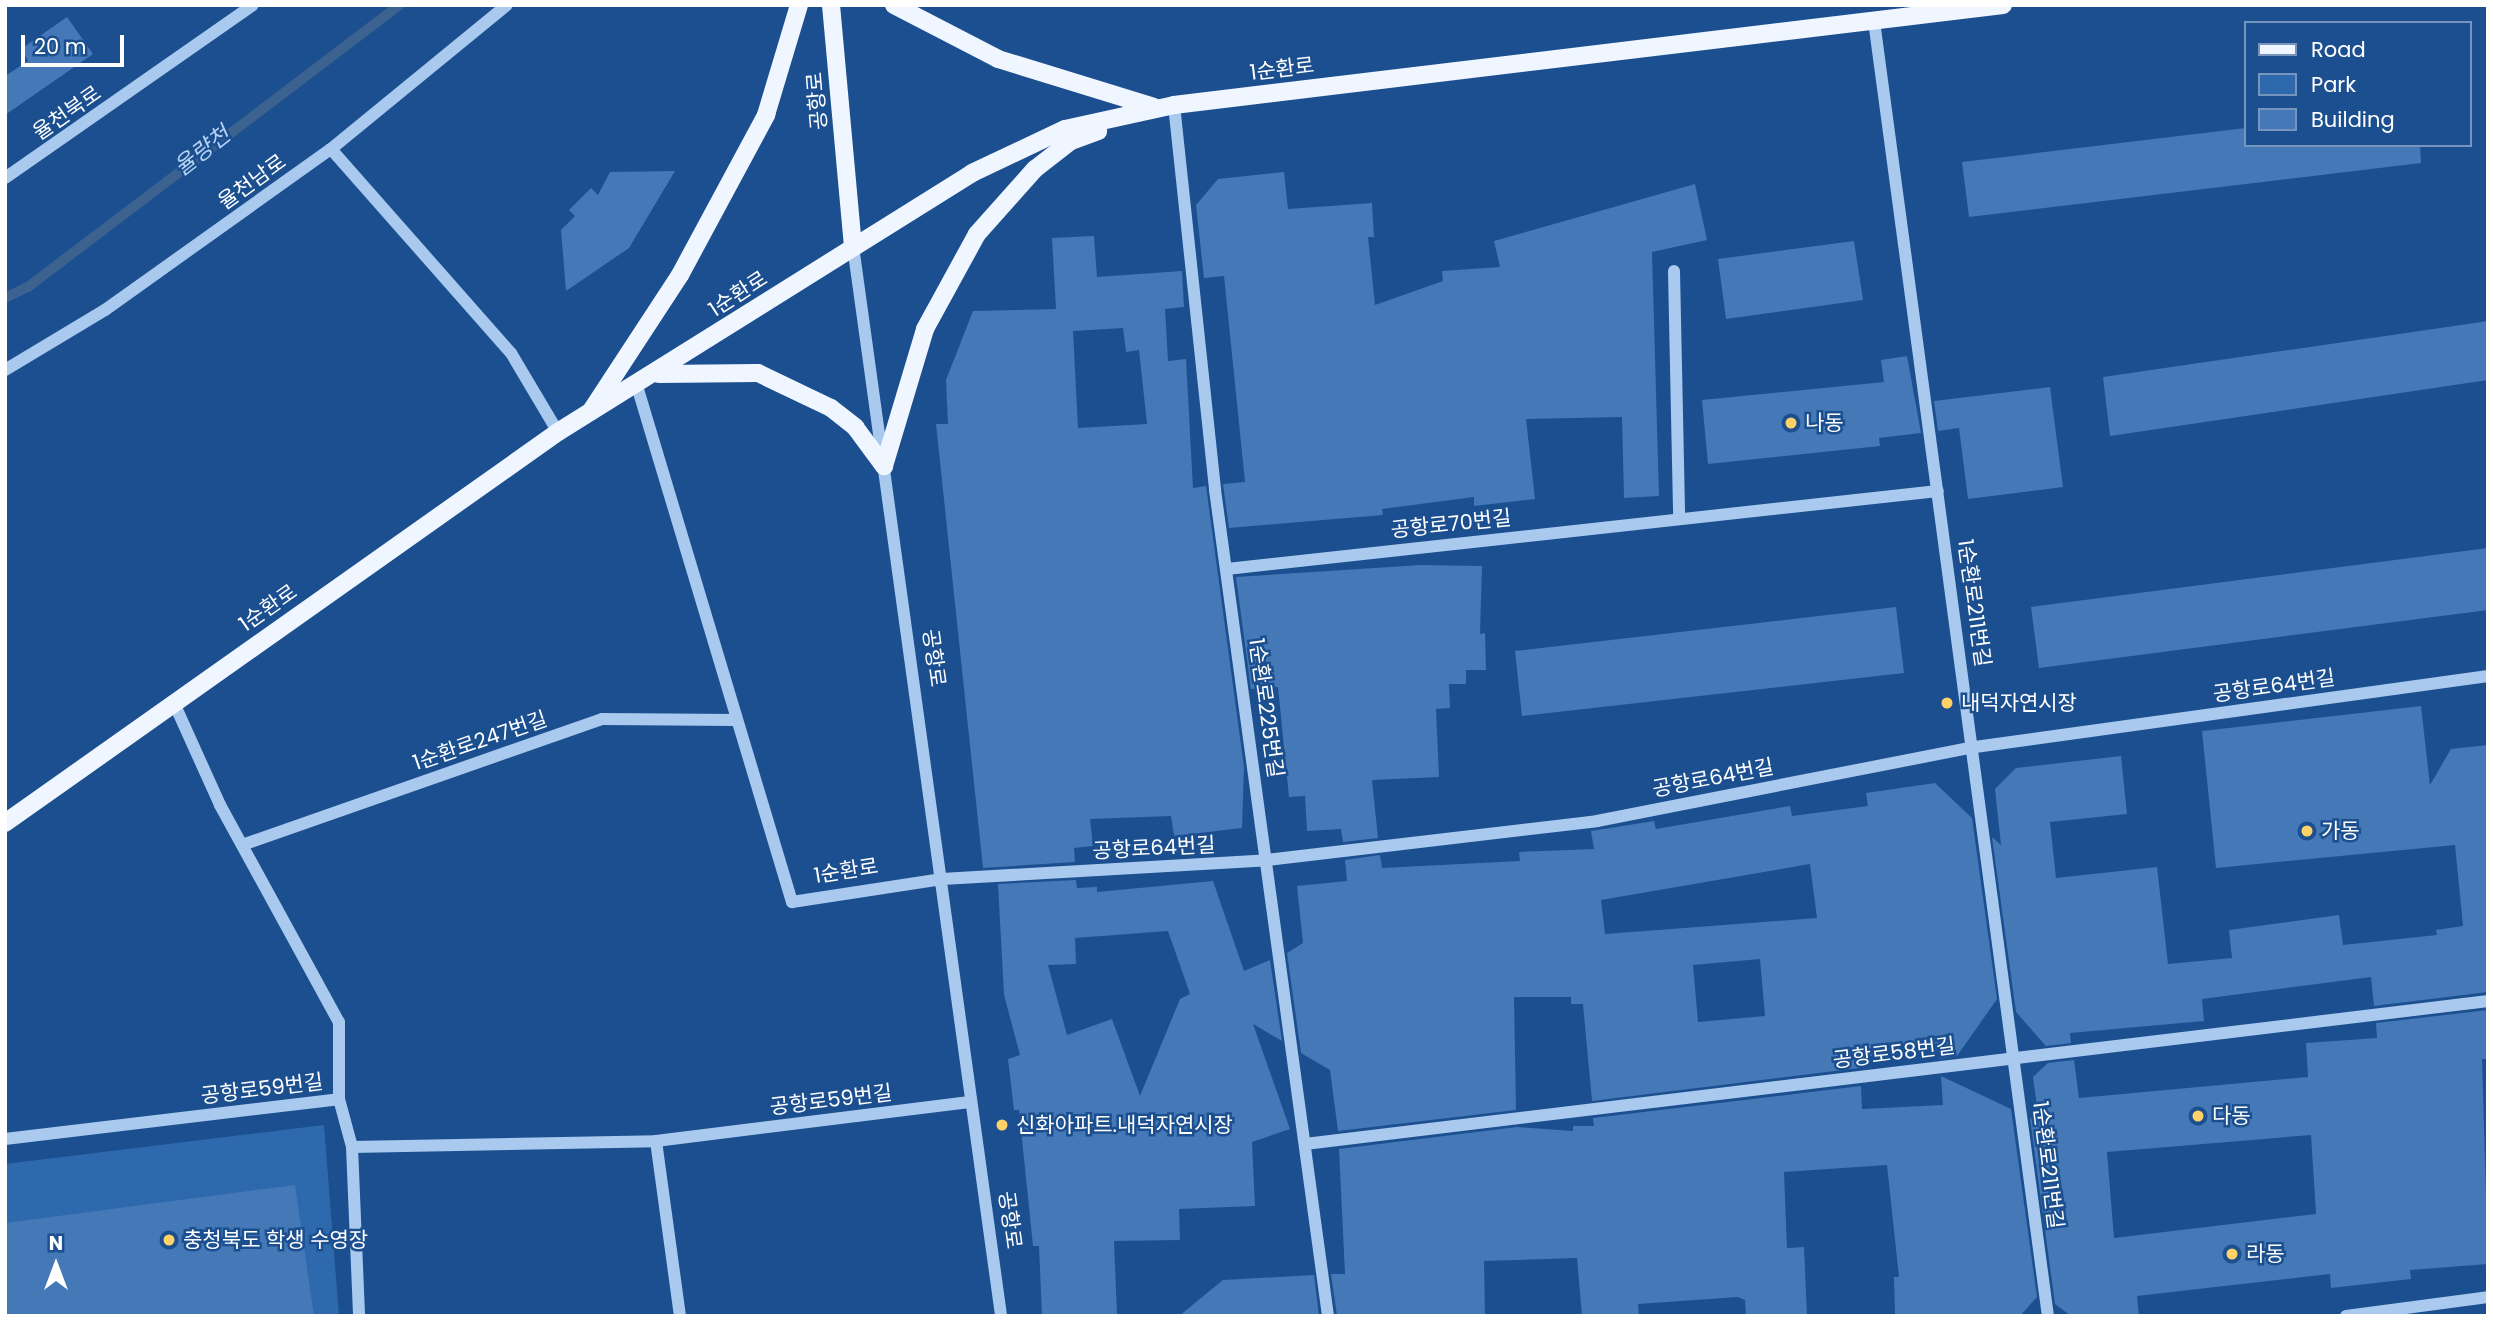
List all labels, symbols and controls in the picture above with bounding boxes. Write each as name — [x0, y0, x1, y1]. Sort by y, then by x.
scale bar — [24, 21, 128, 65]
legend — [2244, 21, 2472, 147]
text: 20 m — [34, 32, 87, 61]
text: Road — [2311, 35, 2366, 64]
street label: 1순환로 — [1248, 53, 1316, 85]
text: Park — [2311, 70, 2356, 99]
street label: 공항로 — [802, 71, 832, 131]
street label: 율천북로 — [28, 81, 106, 145]
text: Building — [2311, 105, 2395, 134]
water label: 율량천 — [168, 121, 236, 181]
street label: 율천남로 — [213, 149, 291, 215]
street label: 1순환로 — [704, 266, 772, 322]
place label: 나동 — [1805, 410, 1844, 436]
marker: 나동 — [1783, 415, 1799, 431]
street label: 공항로70번길 — [1389, 505, 1513, 543]
street label: 1순환로211번길 — [1953, 537, 1995, 669]
street label: 1순환로 — [234, 579, 302, 637]
street label: 공항로 — [917, 628, 951, 688]
street label: 1순환로225번길 — [1244, 637, 1288, 779]
street label: 공항로64번길 — [2211, 665, 2337, 707]
place label: 내덕자연시장 — [1961, 690, 2077, 716]
marker: 내덕자연시장 — [1939, 695, 1955, 711]
street label: 1순환로247번길 — [410, 706, 550, 776]
street label: 공항로64번길 — [1650, 754, 1776, 802]
place label: 가동 — [2321, 818, 2360, 844]
marker: 가동 — [2299, 823, 2315, 839]
street label: 공항로64번길 — [1092, 832, 1216, 864]
street label: 1순환로 — [812, 853, 880, 889]
street label: 공항로58번길 — [1831, 1033, 1957, 1073]
street label: 공항로59번길 — [199, 1069, 325, 1109]
street label: 공항로59번길 — [768, 1080, 894, 1120]
street label: 1순환로211번길 — [2028, 1100, 2068, 1230]
place label: 다동 — [2212, 1103, 2251, 1129]
marker: 다동 — [2190, 1108, 2206, 1124]
place label: 신화아파트.내덕자연시장 — [1016, 1112, 1233, 1138]
marker: 신화아파트.내덕자연시장 — [994, 1117, 1010, 1133]
street label: 공항로 — [993, 1190, 1027, 1250]
place label: 충청북도 학생 수영장 — [183, 1227, 368, 1253]
north arrow — [21, 1230, 91, 1300]
text: N — [49, 1230, 63, 1257]
marker: 충청북도 학생 수영장 — [161, 1232, 177, 1248]
place label: 라동 — [2246, 1241, 2285, 1267]
marker: 라동 — [2224, 1246, 2240, 1262]

